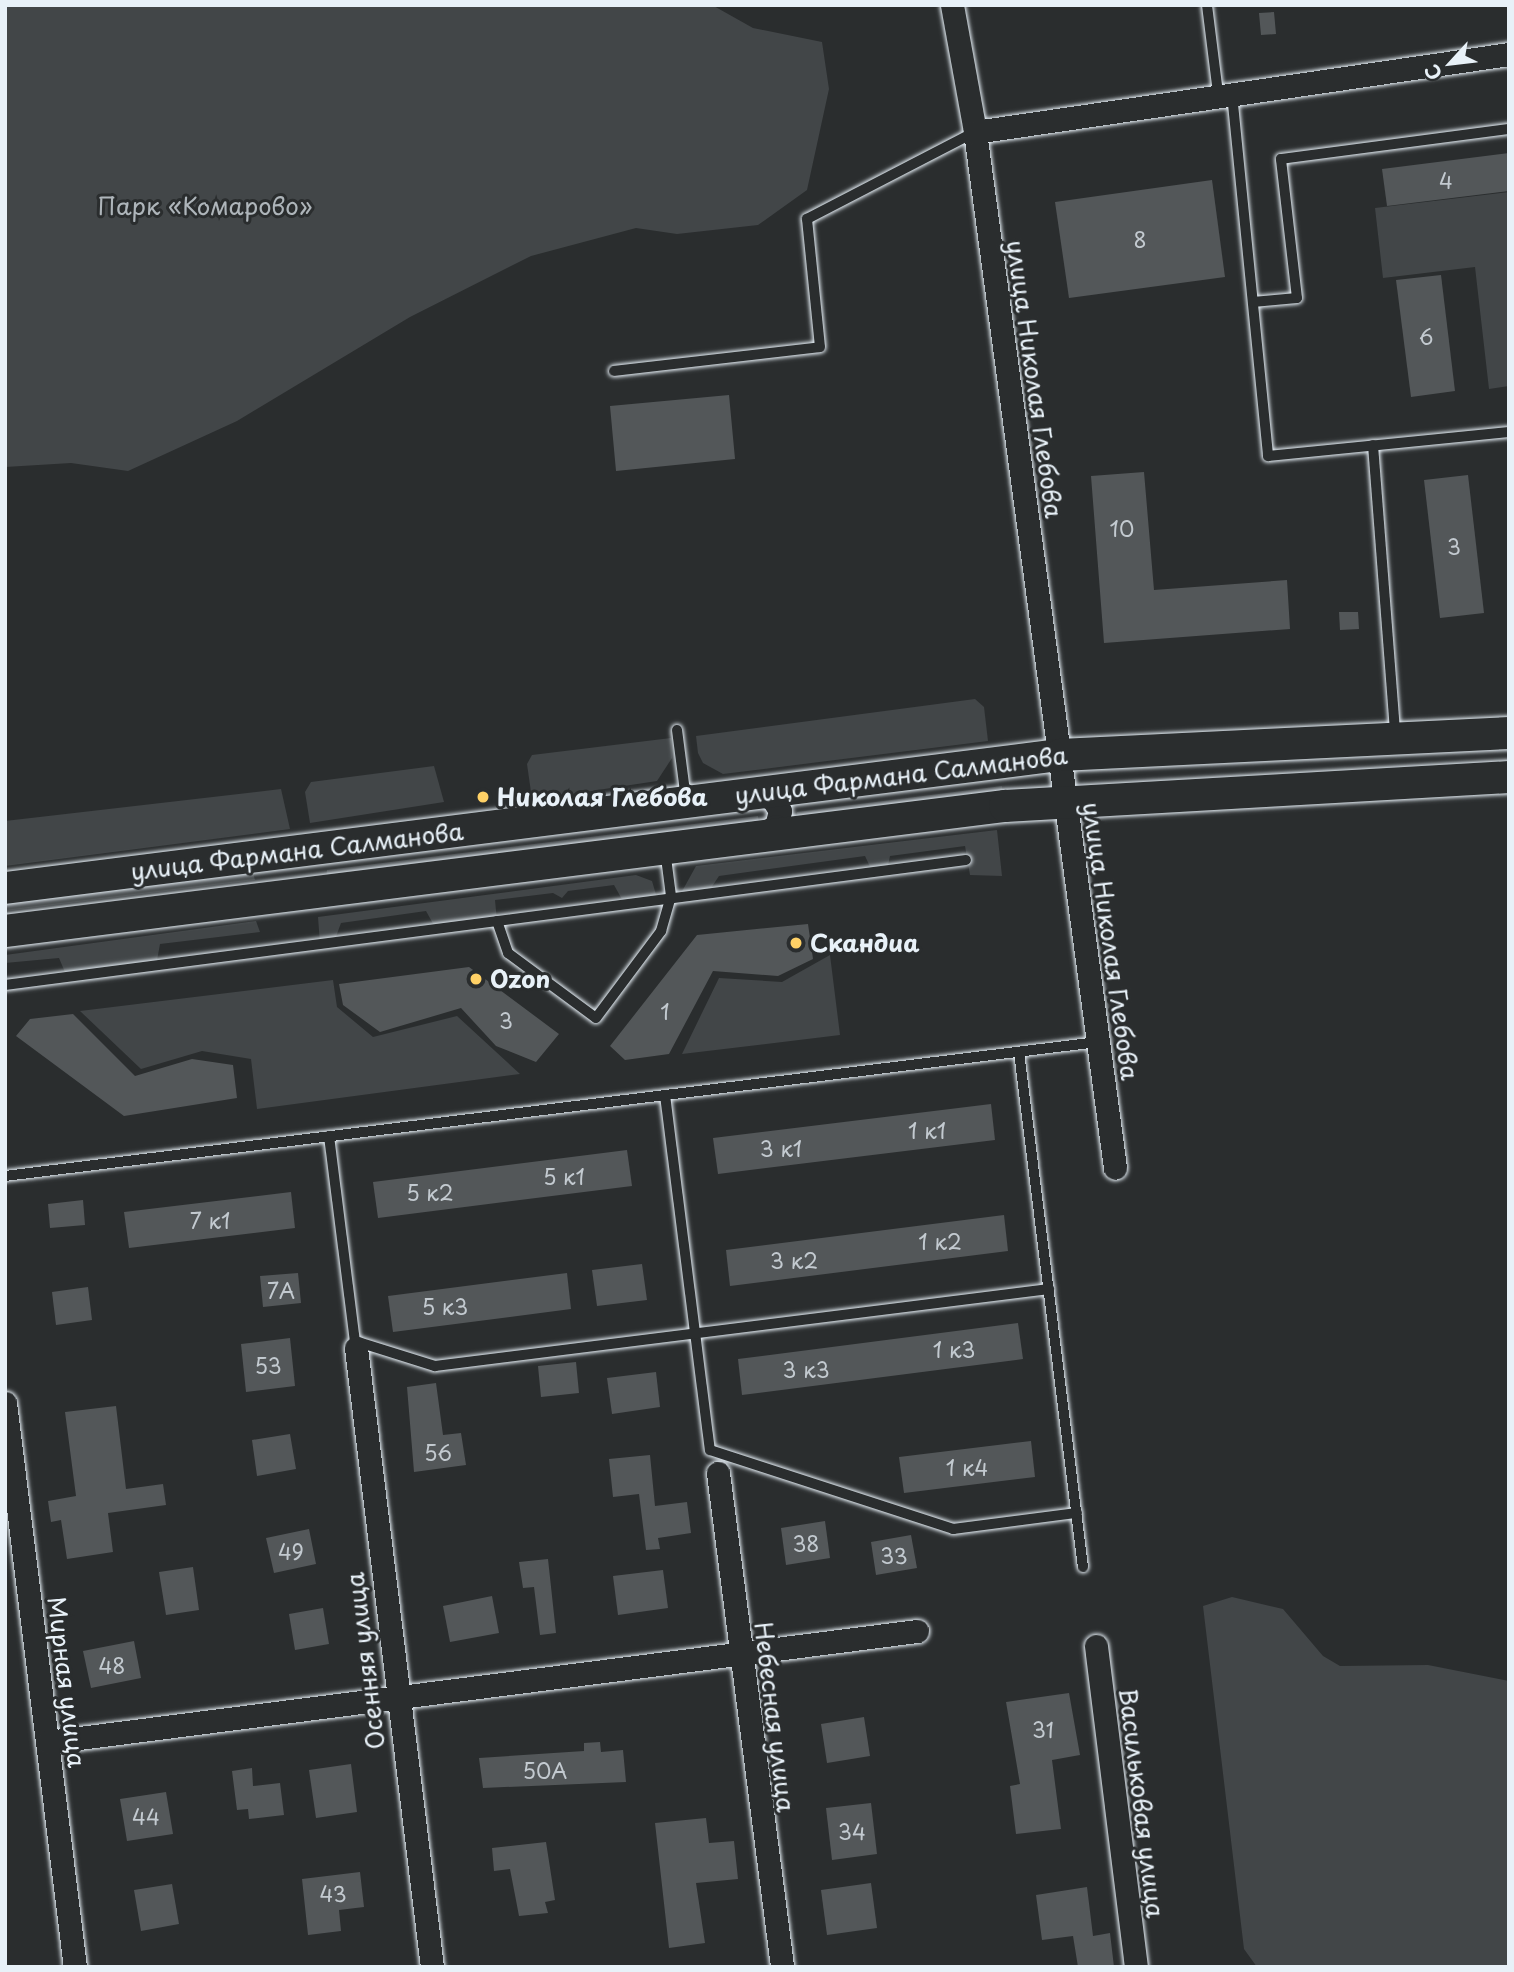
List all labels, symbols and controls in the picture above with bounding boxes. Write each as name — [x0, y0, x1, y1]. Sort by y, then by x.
north arrow — [1416, 28, 1486, 98]
text: С — [1417, 60, 1448, 85]
house number: 4 — [1439, 167, 1453, 193]
park label: Парк «Комарово» — [98, 192, 312, 220]
house number: 8 — [1133, 226, 1147, 252]
street label: улица Николая Глебова — [1001, 238, 1069, 520]
house number: 6 — [1419, 323, 1433, 349]
house number: 10 — [1110, 515, 1134, 541]
house number: 3 — [1447, 533, 1461, 559]
street label: улица Фармана Салманова — [732, 740, 1070, 810]
place label: Николая Глебова — [497, 783, 708, 811]
marker: Николая Глебова — [475, 789, 491, 805]
street label: улица Николая Глебова — [1077, 800, 1145, 1082]
street label: улица Фармана Салманова — [128, 816, 466, 886]
place label: Скандиа — [810, 929, 920, 957]
marker: Скандиа — [788, 935, 804, 951]
place label: Ozon — [490, 965, 550, 993]
marker: Ozon — [468, 971, 484, 987]
house number: 1 — [660, 998, 670, 1024]
house number: 3 — [499, 1007, 513, 1033]
house number: 1 к1 — [908, 1117, 946, 1143]
house number: 3 к1 — [760, 1135, 802, 1161]
house number: 5 к1 — [543, 1163, 585, 1189]
house number: 5 к2 — [406, 1179, 454, 1205]
house number: 7 к1 — [190, 1207, 230, 1233]
house number: 1 к2 — [918, 1228, 962, 1254]
house number: 3 к2 — [770, 1247, 818, 1273]
house number: 7А — [267, 1277, 295, 1303]
house number: 5 к3 — [422, 1293, 468, 1319]
house number: 1 к3 — [933, 1336, 975, 1362]
house number: 53 — [254, 1352, 282, 1378]
house number: 3 к3 — [782, 1356, 830, 1382]
house number: 56 — [424, 1439, 452, 1465]
house number: 1 к4 — [946, 1454, 988, 1480]
house number: 38 — [793, 1530, 819, 1556]
house number: 49 — [278, 1538, 304, 1564]
house number: 33 — [880, 1542, 908, 1568]
street label: Осенняя улица — [340, 1570, 390, 1752]
street label: Мирная улица — [42, 1594, 92, 1770]
street label: Небесная улица — [749, 1620, 801, 1814]
house number: 48 — [99, 1652, 125, 1678]
street label: Васильковая улица — [1114, 1686, 1170, 1920]
house number: 31 — [1032, 1716, 1054, 1742]
house number: 50А — [523, 1757, 567, 1783]
house number: 44 — [132, 1803, 160, 1829]
house number: 34 — [838, 1818, 866, 1844]
house number: 43 — [319, 1880, 347, 1906]

